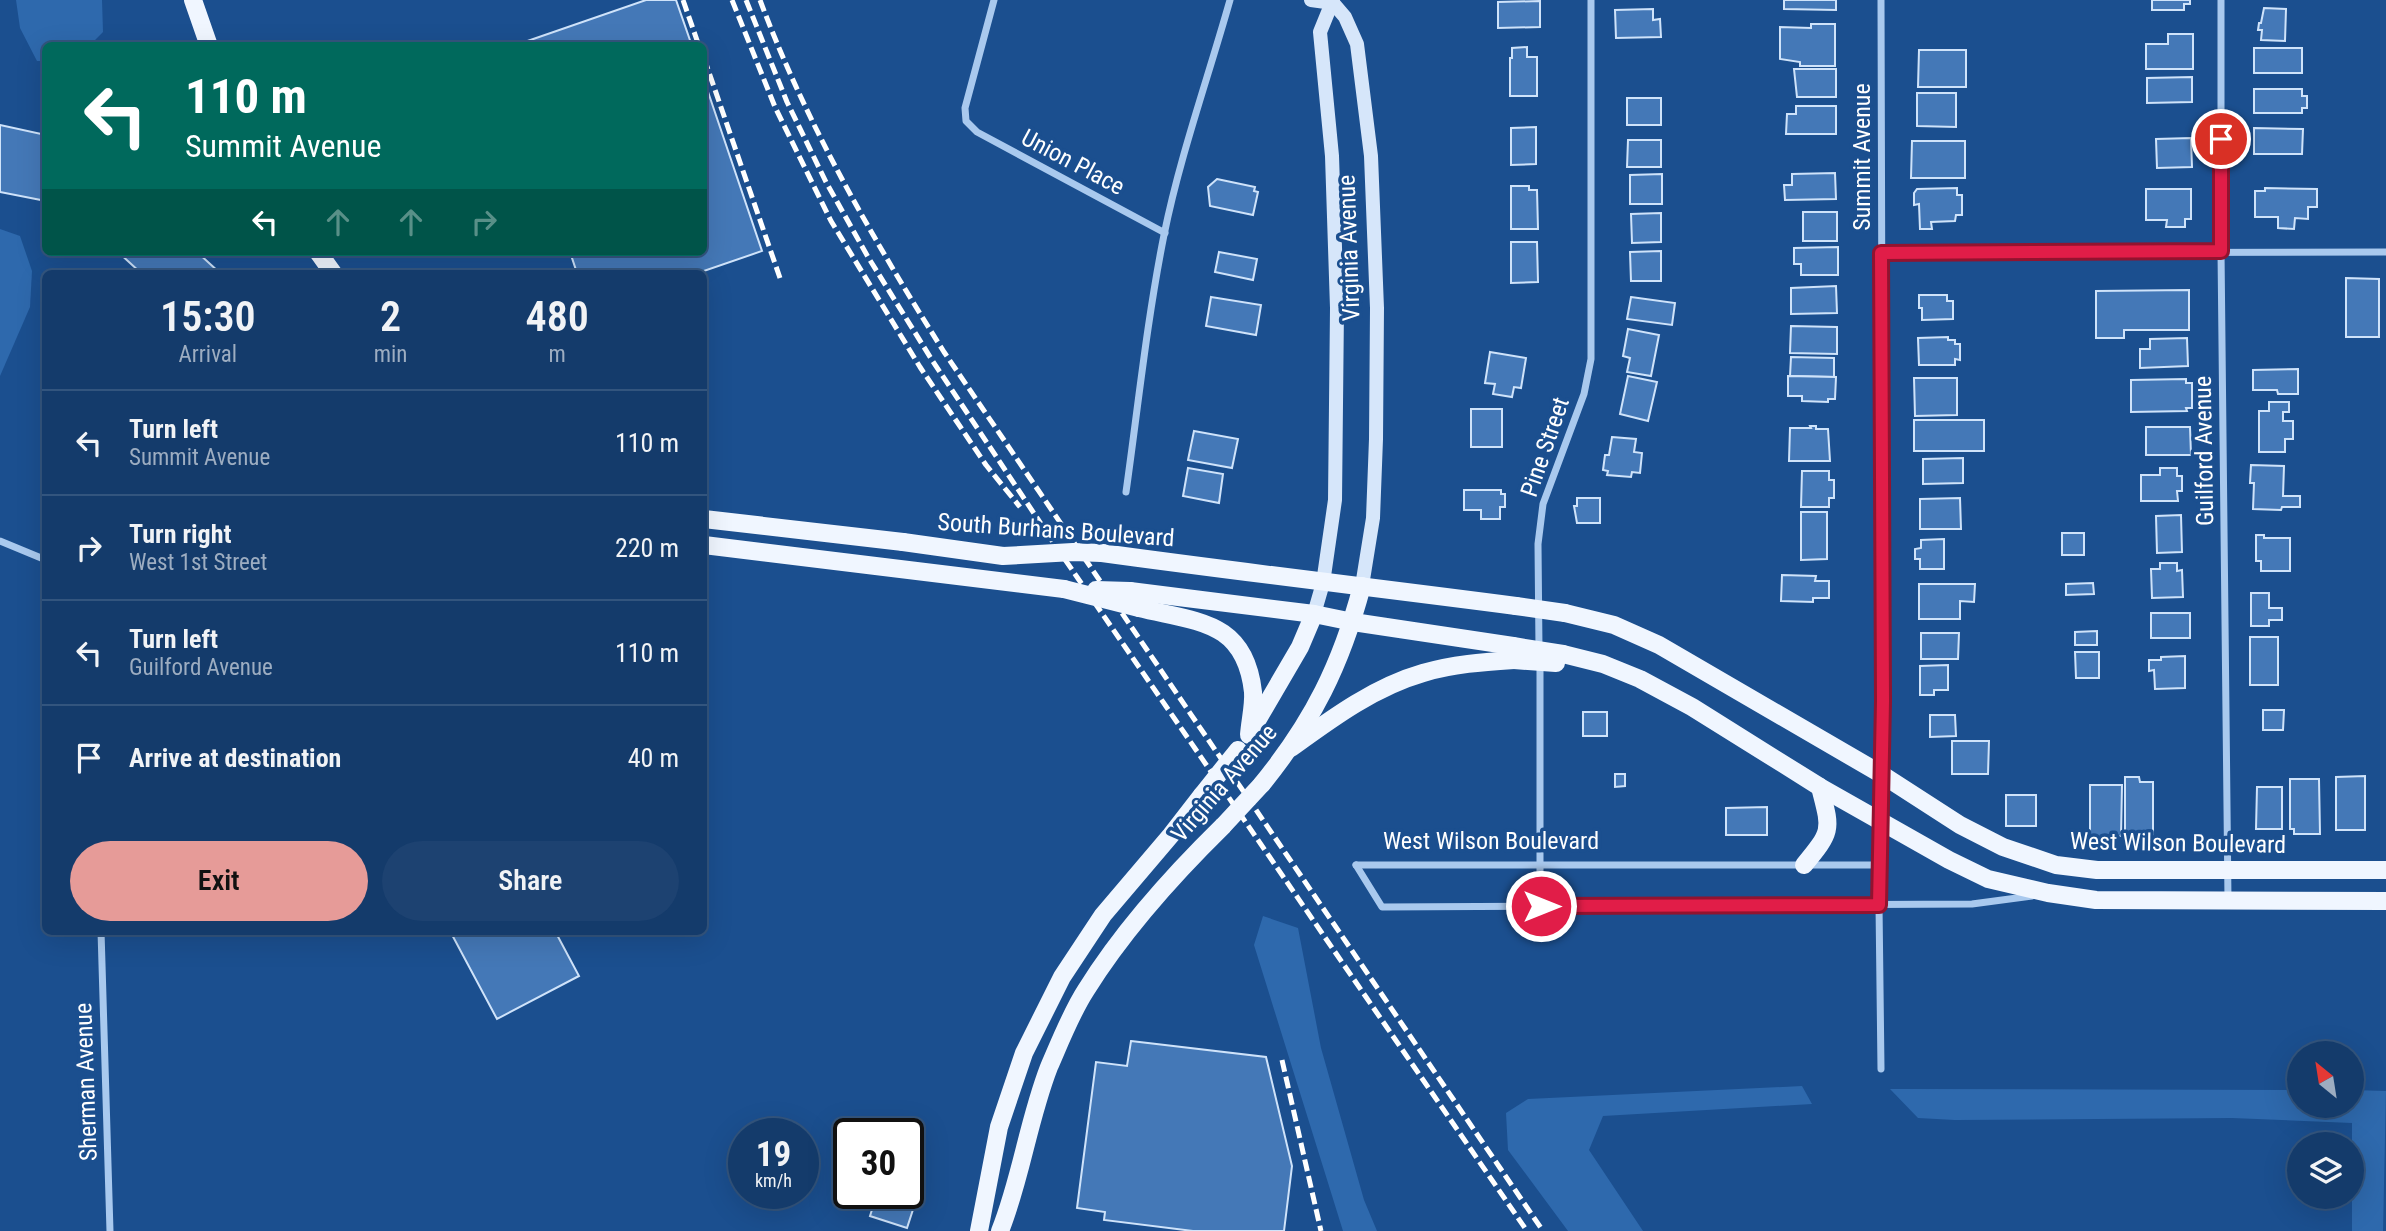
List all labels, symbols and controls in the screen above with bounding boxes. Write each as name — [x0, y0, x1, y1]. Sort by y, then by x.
text: 110 m — [185, 68, 307, 125]
icon: left — [70, 70, 161, 161]
street label: Summit Avenue — [1848, 83, 1876, 231]
pin — [2191, 109, 2251, 169]
icon: arrive — [2202, 120, 2240, 158]
street label: Union Place — [1017, 123, 1129, 201]
text: Summit Avenue — [185, 127, 382, 165]
street label: Virginia Avenue — [1332, 174, 1366, 322]
icon: left — [246, 203, 284, 241]
icon: ahead — [319, 203, 357, 241]
icon: ahead — [392, 203, 430, 241]
icon: right — [465, 203, 503, 241]
text: 15:30 — [160, 292, 256, 341]
text: 2 — [380, 292, 401, 341]
text: 480 — [526, 292, 589, 341]
text: Arrival — [179, 341, 237, 368]
text: min — [374, 341, 407, 368]
text: m — [549, 341, 566, 368]
street label: Guilford Avenue — [2189, 376, 2219, 526]
street label: Pine Street — [1515, 394, 1575, 500]
text: Turn left — [129, 414, 218, 444]
icon: left — [70, 424, 108, 462]
text: 110 m — [615, 428, 679, 458]
text: Summit Avenue — [129, 444, 270, 471]
street label: South Burhans Boulevard — [937, 508, 1175, 552]
text: Turn right — [129, 519, 231, 549]
icon: right — [70, 529, 108, 567]
text: 220 m — [615, 533, 679, 563]
text: West 1st Street — [129, 549, 267, 576]
text: Turn left — [129, 624, 218, 654]
icon: left — [70, 634, 108, 672]
text: 110 m — [615, 638, 679, 668]
text: Guilford Avenue — [129, 654, 273, 681]
street label: Virginia Avenue — [1165, 718, 1283, 848]
icon: arrive — [70, 739, 108, 777]
text: Arrive at destination — [129, 743, 341, 773]
text: 40 m — [628, 743, 679, 773]
street label: West Wilson Boulevard — [1383, 827, 1599, 855]
street label: West Wilson Boulevard — [2070, 827, 2286, 859]
button: Exit — [70, 841, 368, 921]
button: Share — [382, 841, 679, 921]
position arrow — [1504, 869, 1578, 943]
street label: Sherman Avenue — [69, 1002, 103, 1162]
north arrow — [2287, 1041, 2364, 1118]
map controls — [2287, 1041, 2364, 1209]
speed limit sign: 30 — [833, 1118, 924, 1209]
button: layers — [2287, 1132, 2364, 1209]
text: 19 — [756, 1134, 791, 1175]
text: km/h — [755, 1170, 792, 1191]

